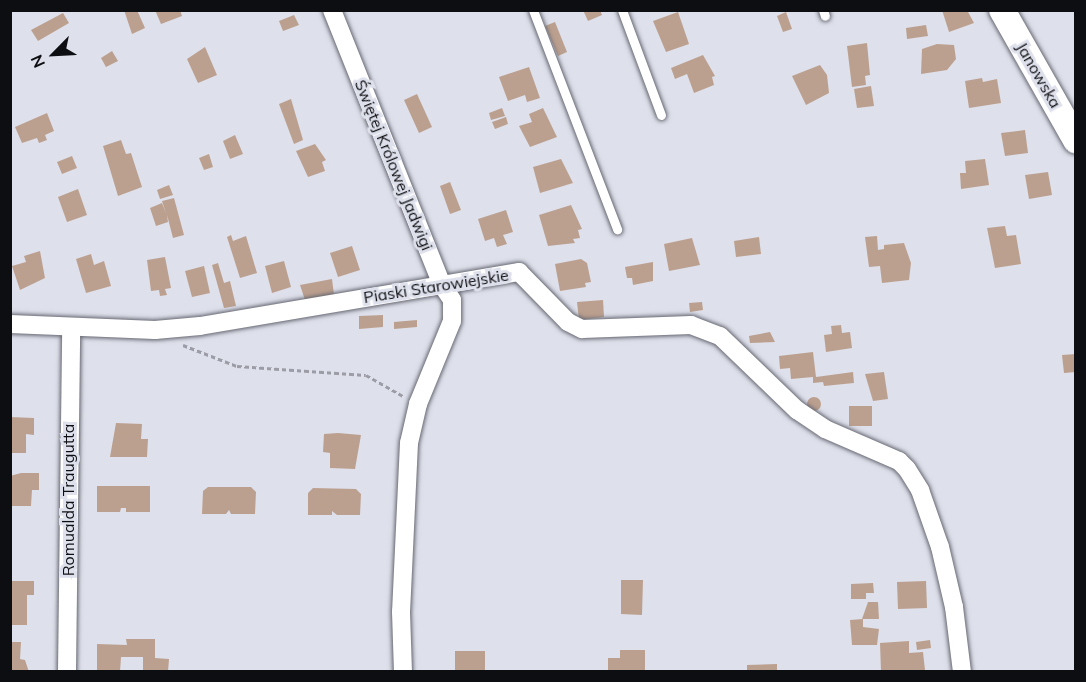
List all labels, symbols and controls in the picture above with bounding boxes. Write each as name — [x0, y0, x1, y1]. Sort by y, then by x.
north arrow — [24, 24, 84, 84]
street label: Janowska — [1013, 39, 1065, 111]
text: N — [26, 52, 49, 71]
street label: Świętej Królowej Jadwigi — [351, 77, 437, 253]
street label: Piaski Starowiejskie — [362, 265, 510, 307]
street label: Romualda Traugutta — [58, 424, 78, 576]

